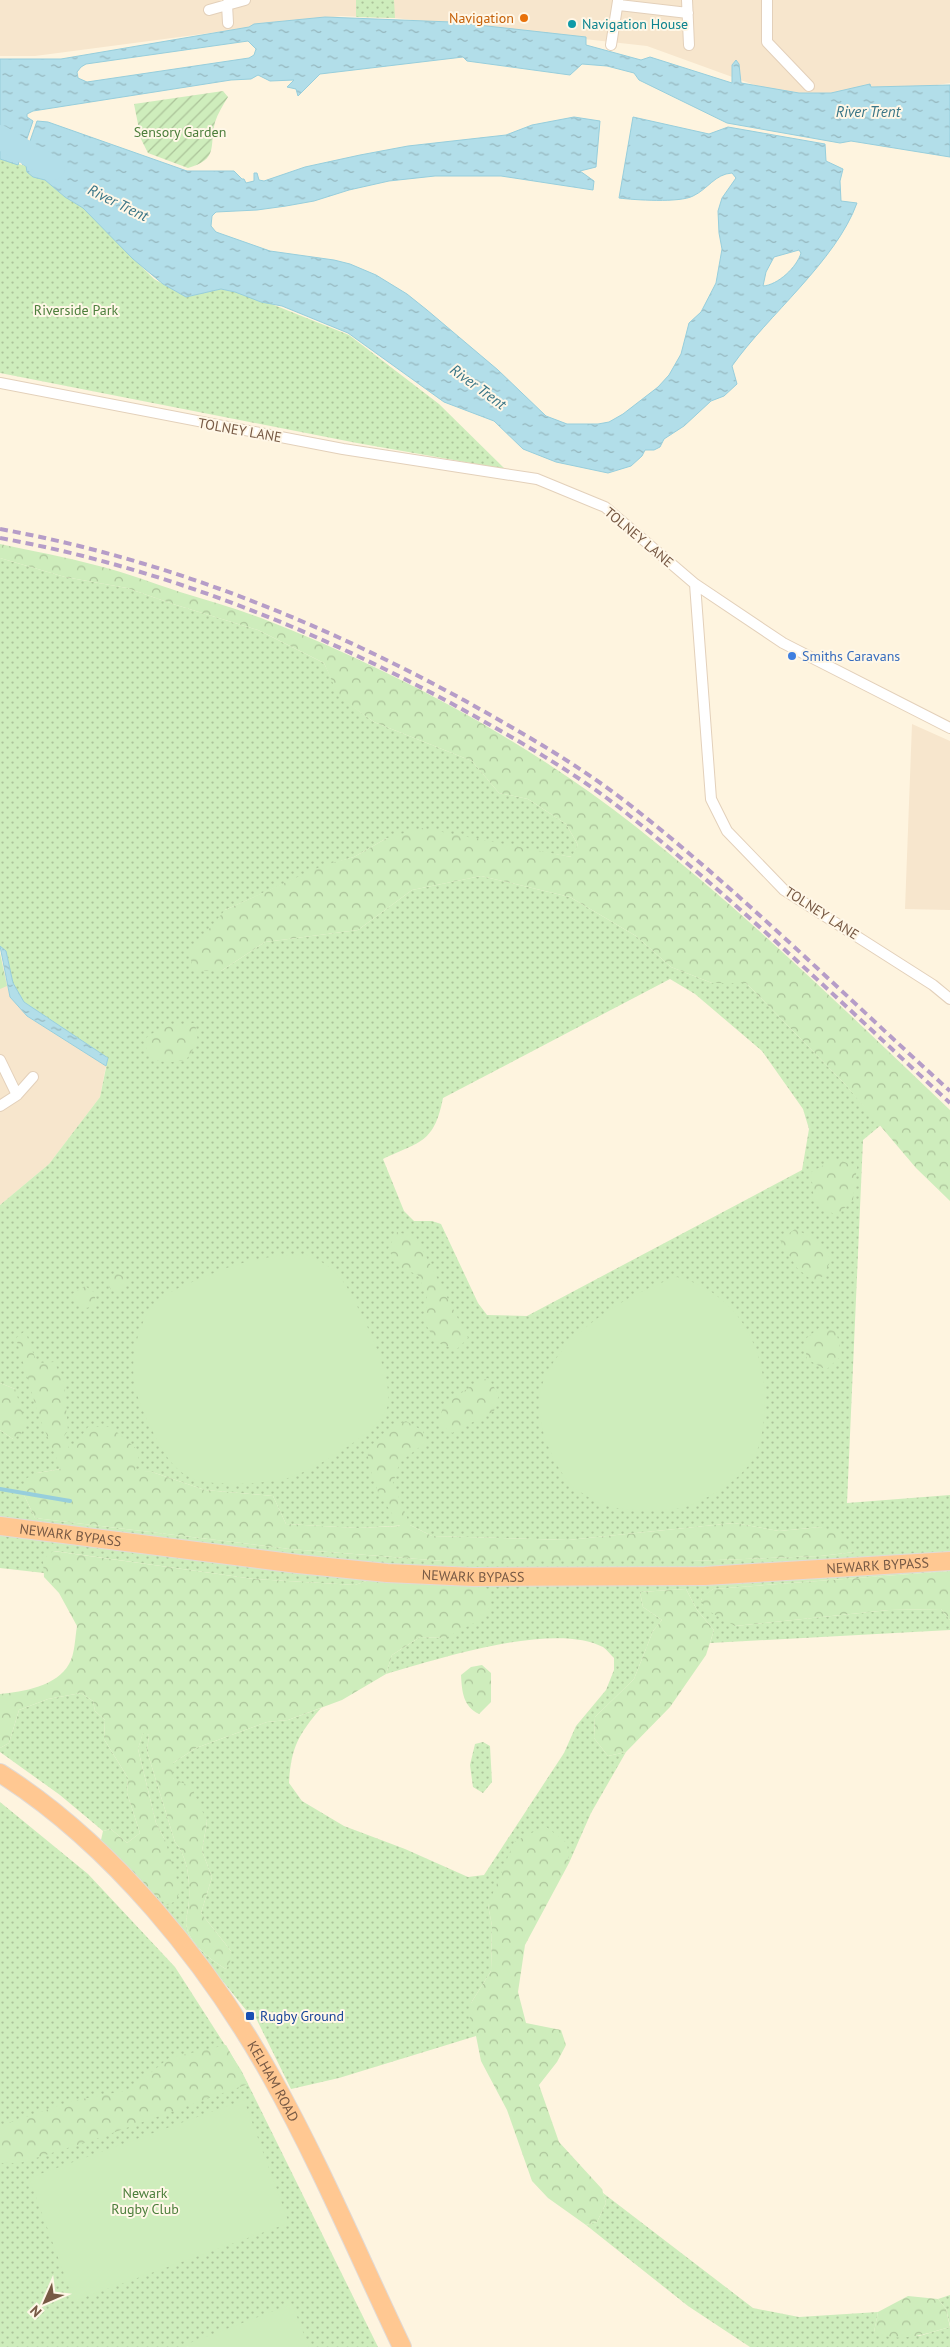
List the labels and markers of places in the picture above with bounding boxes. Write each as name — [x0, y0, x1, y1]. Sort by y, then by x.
place label: Navigation — [449, 9, 514, 27]
marker: Navigation — [518, 12, 530, 24]
place label: Navigation House — [582, 15, 688, 33]
marker: Navigation House — [566, 18, 578, 30]
place label: Smiths Caravans — [802, 647, 900, 665]
marker: Smiths Caravans — [786, 650, 798, 662]
place label: Rugby Ground — [260, 2007, 344, 2025]
marker: Rugby Ground — [244, 2010, 256, 2022]

